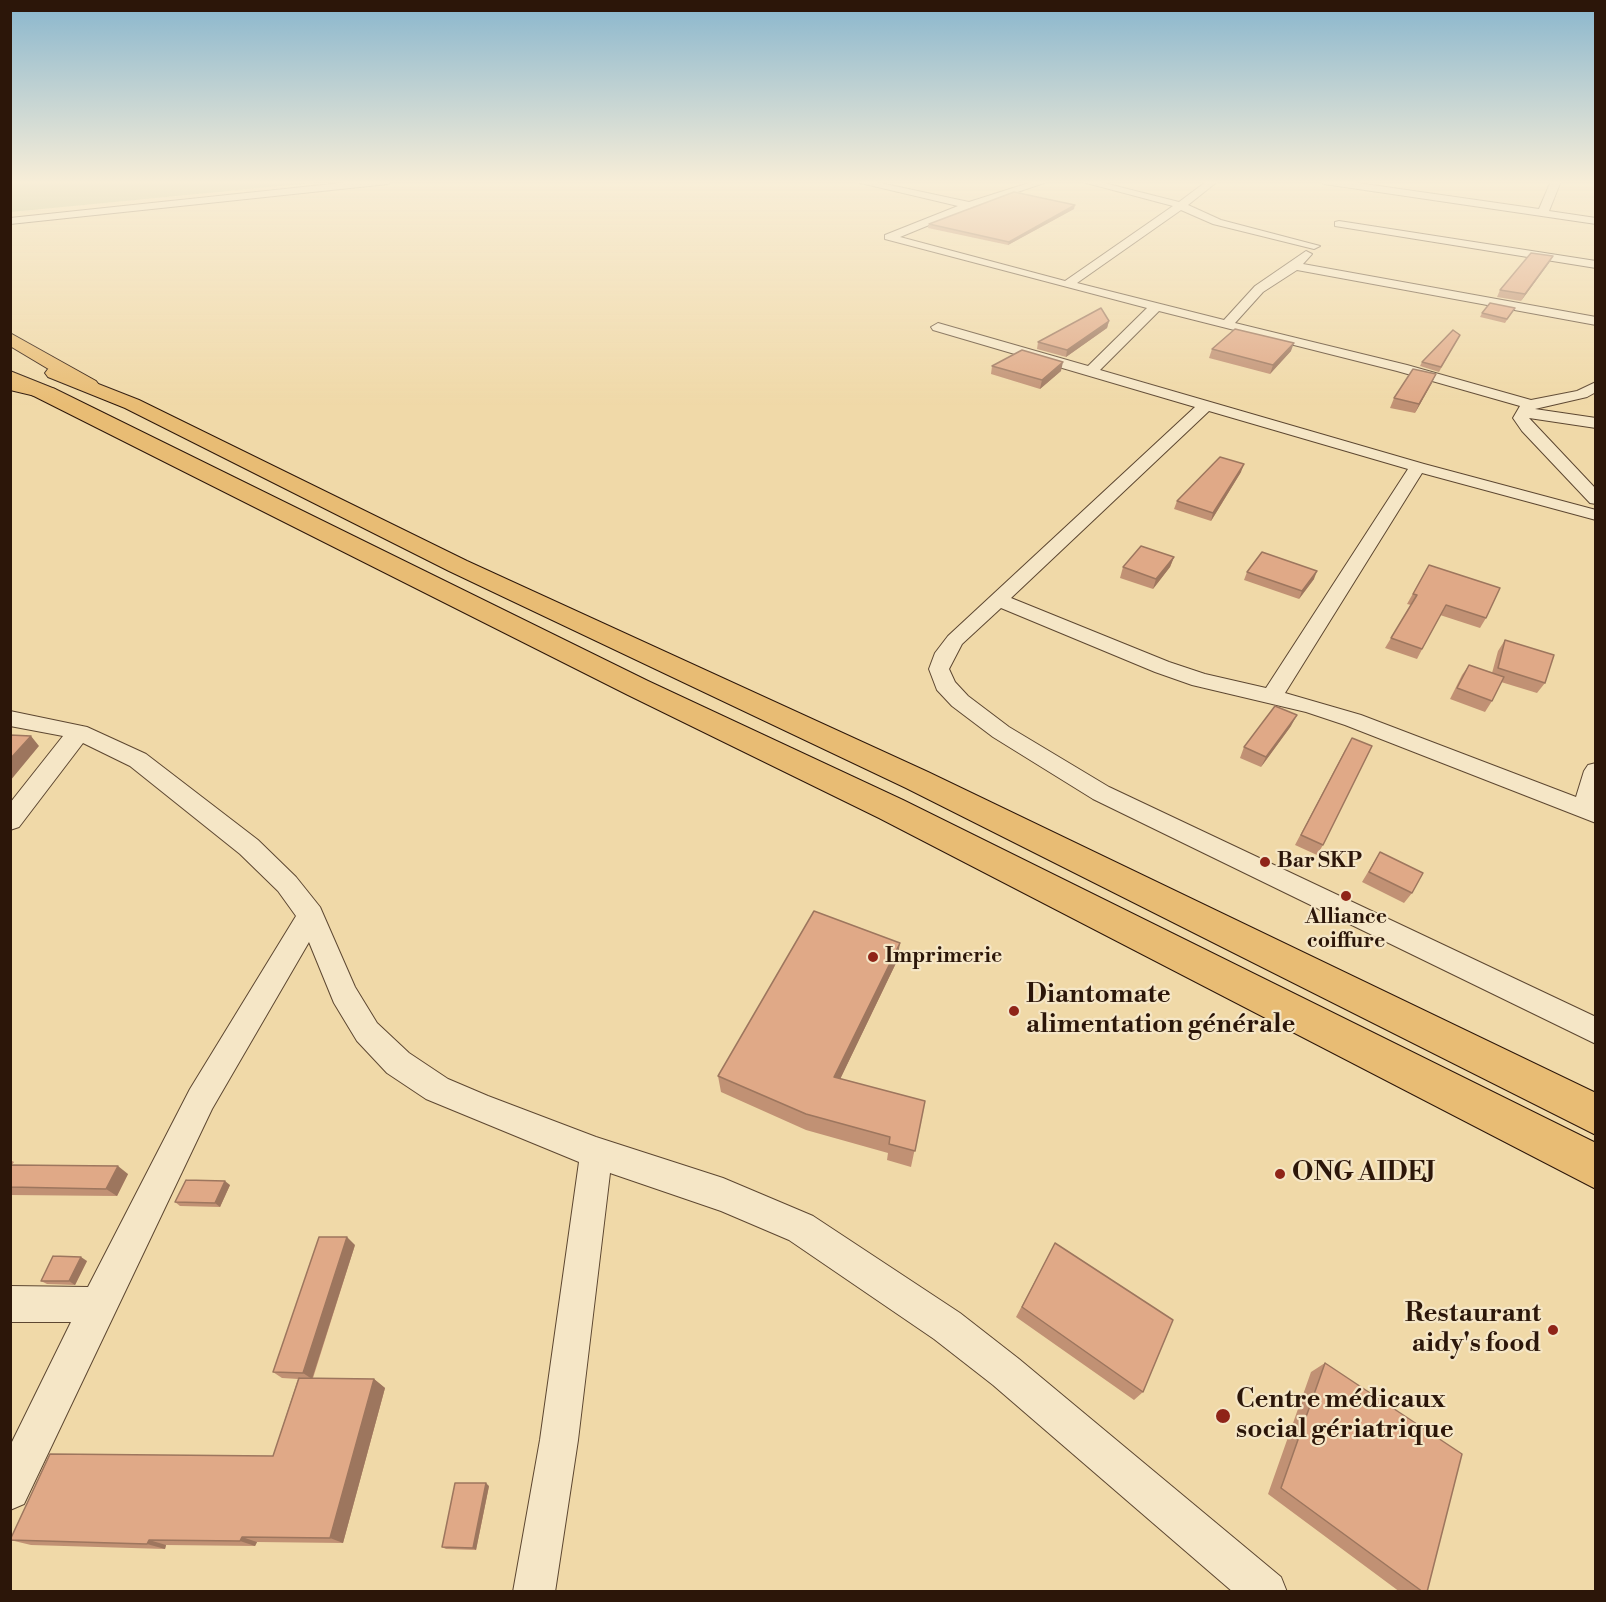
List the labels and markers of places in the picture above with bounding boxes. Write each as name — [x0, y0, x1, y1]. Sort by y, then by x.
place label: Bar SKP — [1277, 849, 1362, 875]
marker: Bar SKP — [1258, 855, 1272, 869]
marker: Alliance coiffure — [1339, 889, 1353, 903]
place label: Alliance coiffure — [1305, 905, 1387, 955]
place label: Imprimerie — [885, 944, 1002, 970]
marker: Imprimerie — [866, 950, 880, 964]
place label: Diantomate alimentation générale — [1026, 980, 1296, 1042]
marker: Diantomate alimentation générale — [1007, 1004, 1021, 1018]
place label: ONG AIDEJ — [1292, 1158, 1436, 1190]
marker: ONG AIDEJ — [1273, 1167, 1287, 1181]
place label: Restaurant aidy's food — [1405, 1299, 1541, 1360]
marker: Restaurant aidy's food — [1546, 1323, 1560, 1337]
place label: Centre médicaux social gériatrique — [1236, 1385, 1454, 1446]
marker: Centre médicaux social gériatrique — [1214, 1407, 1232, 1425]

